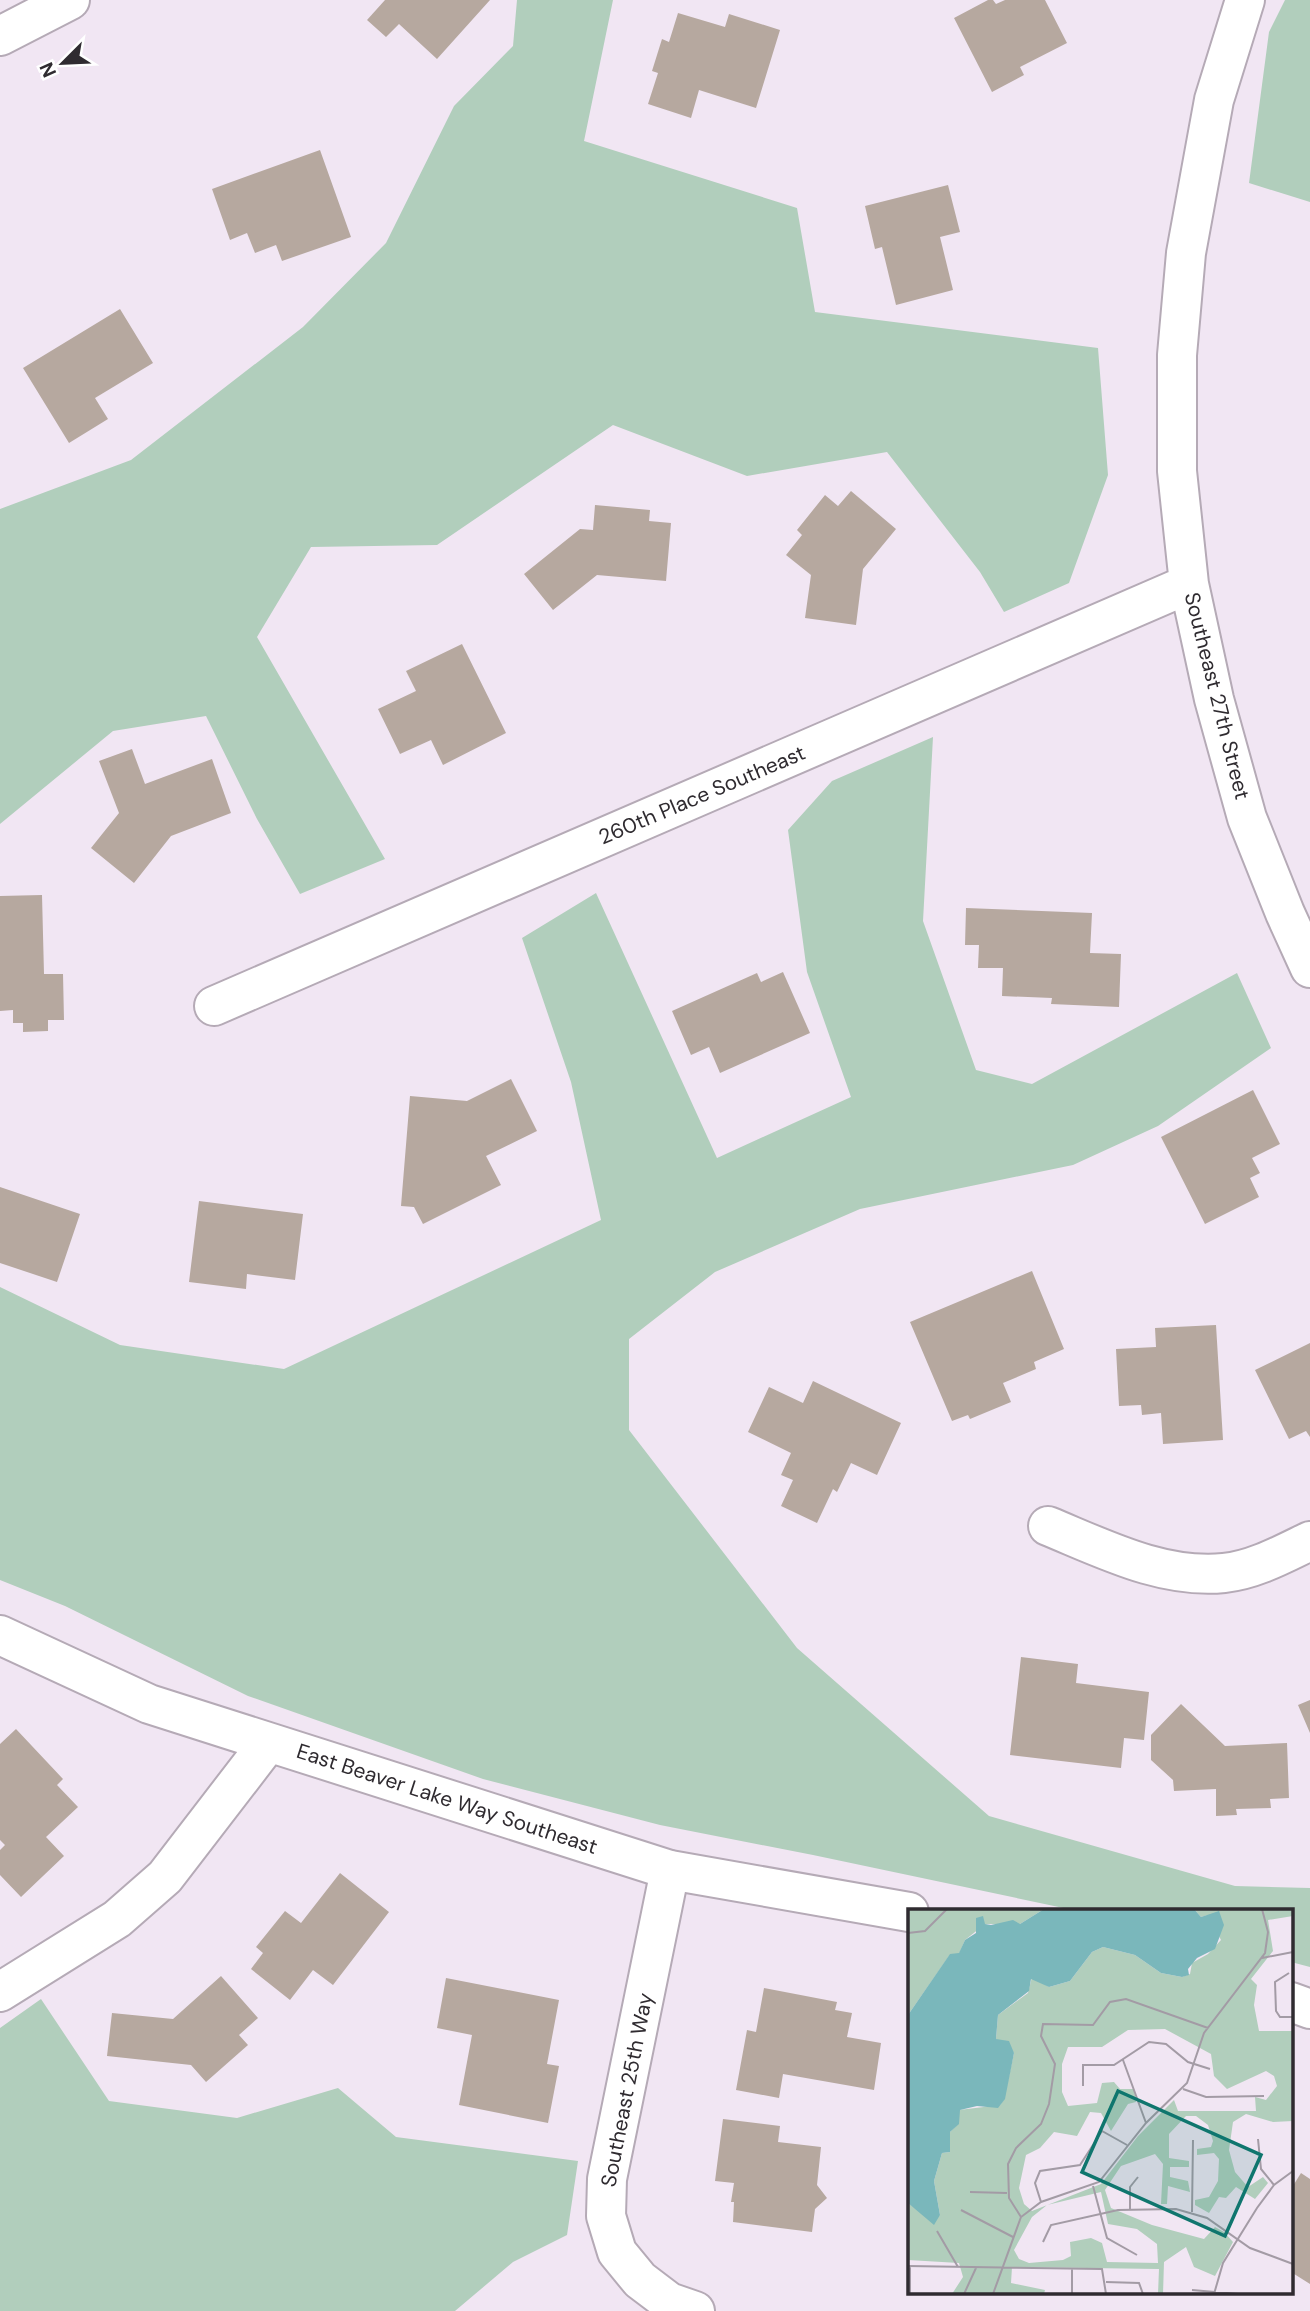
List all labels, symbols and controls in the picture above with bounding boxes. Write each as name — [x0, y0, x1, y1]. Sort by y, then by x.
north arrow — [28, 28, 98, 98]
text: N — [34, 58, 62, 81]
street label: Southeast 27th Street — [1178, 589, 1256, 803]
street label: 260th Place Southeast — [594, 739, 810, 851]
street label: East Beaver Lake Way Southeast — [293, 1737, 601, 1861]
inset map — [908, 1909, 1292, 2294]
street label: Southeast 25th Way — [594, 1990, 660, 2189]

